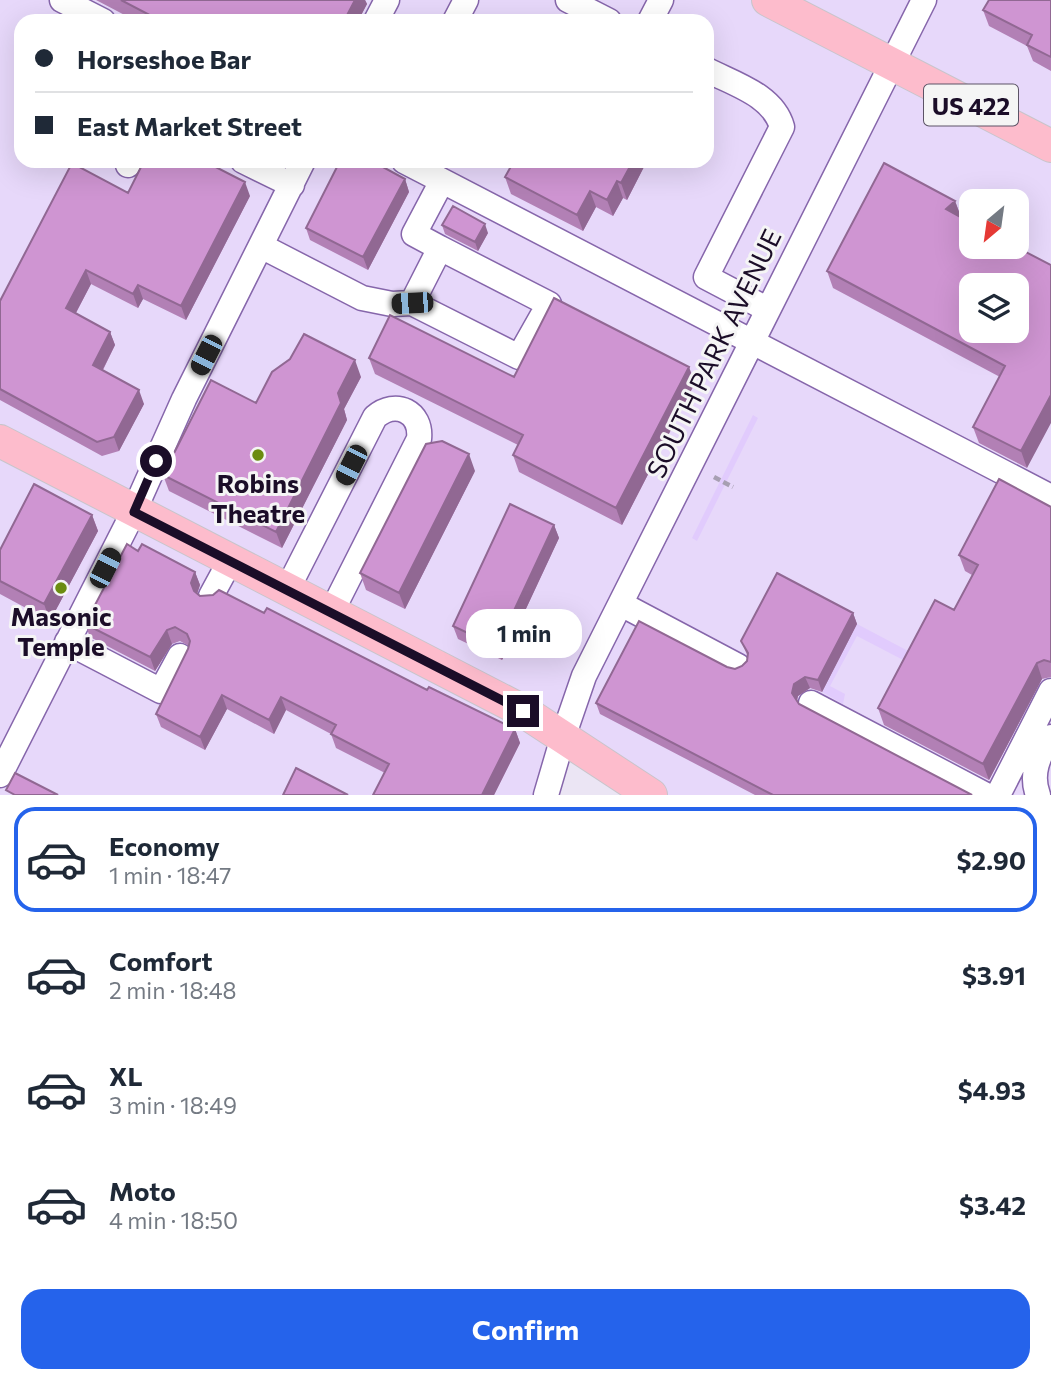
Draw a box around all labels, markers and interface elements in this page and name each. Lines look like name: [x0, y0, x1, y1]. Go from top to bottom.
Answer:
text: Horseshoe Bar: [77, 43, 251, 74]
road number: US 422: [924, 84, 1018, 125]
text: East Market Street: [77, 110, 302, 141]
north arrow: [959, 189, 1029, 259]
map controls: [959, 189, 1029, 343]
street label: SOUTH PARK AVENUE: [639, 224, 787, 482]
button: layers: [959, 273, 1029, 343]
car: [391, 291, 434, 315]
car: [188, 332, 225, 378]
car: [333, 442, 370, 488]
route start: [140, 445, 172, 477]
marker: Robins Theatre: [250, 447, 266, 463]
place label: Robins Theatre: [211, 467, 305, 528]
car: [87, 545, 124, 591]
marker: Masonic Temple: [53, 580, 69, 596]
place label: Masonic Temple: [10, 600, 112, 661]
callout: 1 min: [465, 610, 581, 658]
text: 1 min: [497, 619, 551, 647]
route end: [507, 695, 539, 727]
icon: car: [25, 828, 88, 891]
text: Economy: [109, 830, 220, 861]
text: $2.90: [956, 844, 1026, 875]
text: 1 min · 18:47: [109, 861, 231, 889]
icon: car: [25, 943, 88, 1006]
text: Comfort: [109, 945, 212, 976]
text: $3.91: [962, 959, 1026, 990]
text: 2 min · 18:48: [109, 976, 237, 1004]
icon: car: [25, 1058, 88, 1121]
text: XL: [109, 1060, 143, 1091]
text: $4.93: [958, 1074, 1026, 1105]
text: 3 min · 18:49: [109, 1091, 237, 1119]
icon: car: [25, 1173, 88, 1236]
text: Moto: [109, 1175, 176, 1206]
text: $3.42: [959, 1189, 1026, 1220]
text: 4 min · 18:50: [109, 1206, 238, 1234]
button: Confirm: [21, 1289, 1030, 1369]

